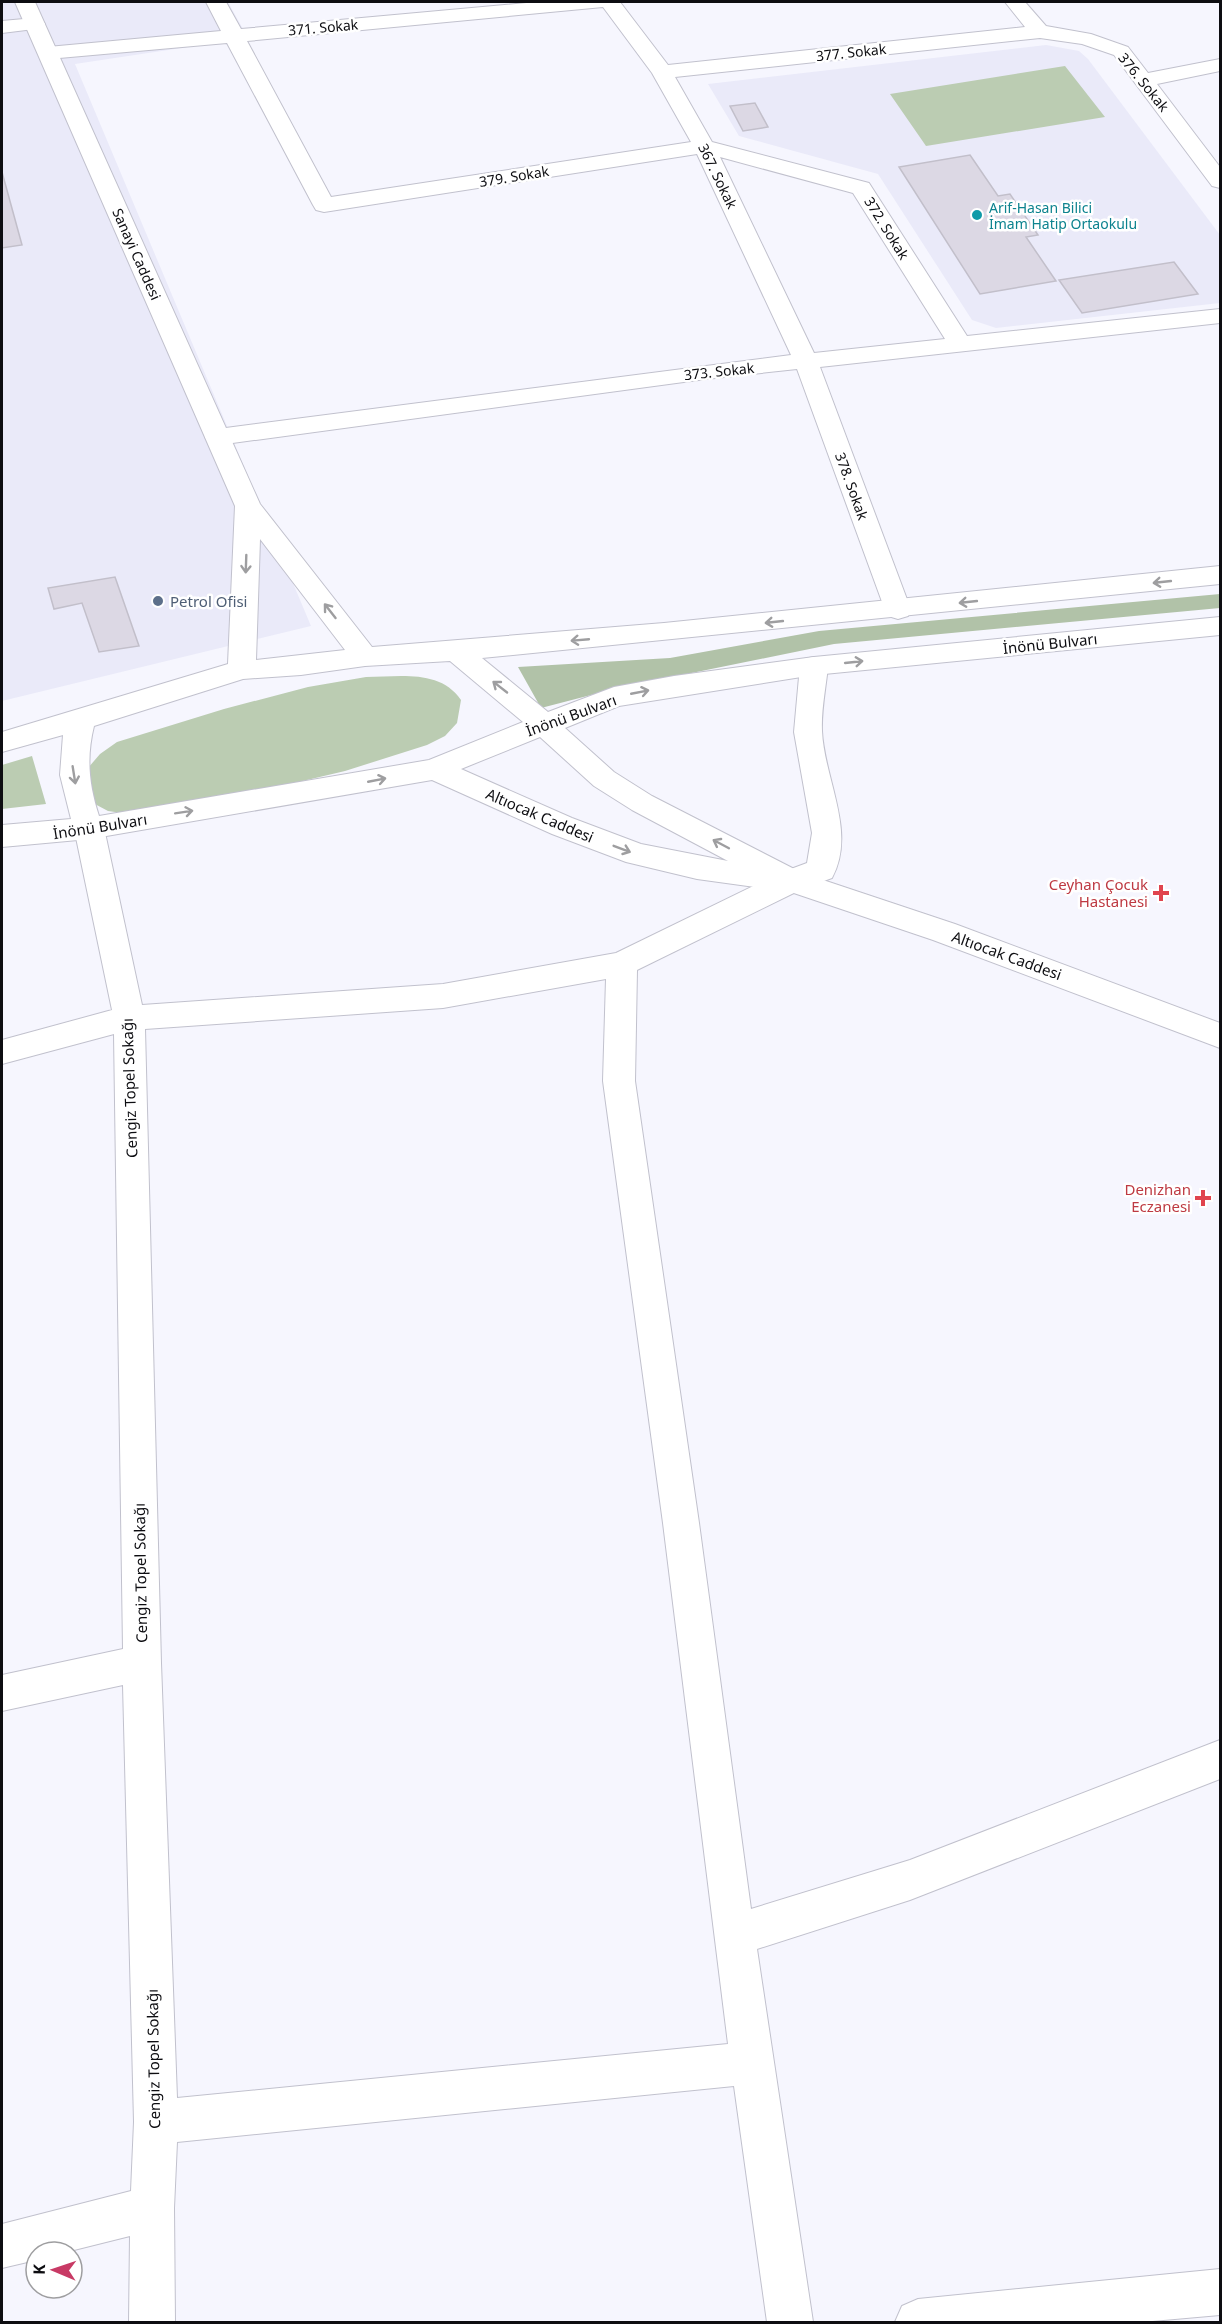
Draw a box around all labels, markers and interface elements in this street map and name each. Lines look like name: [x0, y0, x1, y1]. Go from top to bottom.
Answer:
street label: 371. Sokak: [287, 14, 359, 40]
street label: 377. Sokak: [815, 39, 888, 65]
street label: 376. Sokak: [1114, 49, 1174, 116]
street label: 367. Sokak: [694, 140, 742, 212]
street label: 379. Sokak: [478, 161, 551, 191]
street label: 372. Sokak: [860, 193, 914, 263]
place label: Arif-Hasan Bilici İmam Hatip Ortaokulu: [989, 198, 1137, 233]
street label: Sanayi Caddesi: [108, 205, 166, 303]
marker: Arif-Hasan Bilici İmam Hatip Ortaokulu: [970, 208, 984, 222]
street label: 373. Sokak: [683, 358, 756, 384]
street label: 378. Sokak: [831, 450, 873, 523]
one-way arrow: [240, 554, 251, 574]
one-way arrow: [1153, 576, 1173, 587]
place label: Petrol Ofisi: [170, 591, 248, 611]
marker: Petrol Ofisi: [151, 594, 165, 608]
one-way arrow: [959, 597, 979, 608]
one-way arrow: [323, 603, 336, 619]
one-way arrow: [765, 617, 785, 628]
street label: İnönü Bulvarı: [1002, 628, 1098, 658]
one-way arrow: [571, 635, 591, 646]
one-way arrow: [844, 656, 864, 667]
one-way arrow: [493, 681, 509, 693]
one-way arrow: [630, 686, 650, 697]
street label: İnönü Bulvarı: [523, 689, 619, 741]
one-way arrow: [69, 764, 80, 784]
one-way arrow: [366, 774, 386, 785]
street label: Altıocak Caddesi: [483, 783, 597, 847]
one-way arrow: [174, 807, 194, 818]
street label: İnönü Bulvarı: [52, 809, 148, 843]
one-way arrow: [712, 838, 730, 849]
one-way arrow: [613, 845, 631, 856]
place label: Ceyhan Çocuk Hastanesi: [1049, 874, 1148, 911]
marker: Ceyhan Çocuk Hastanesi: [1152, 884, 1170, 902]
street label: Altıocak Caddesi: [949, 926, 1065, 984]
street label: Cengiz Topel Sokağı: [117, 1018, 141, 1158]
place label: Denizhan Eczanesi: [1124, 1179, 1191, 1216]
marker: Denizhan Eczanesi: [1196, 1191, 1210, 1205]
street label: Cengiz Topel Sokağı: [129, 1503, 151, 1643]
street label: Cengiz Topel Sokağı: [142, 1989, 164, 2129]
north arrow: [24, 2240, 84, 2300]
text: K: [28, 2263, 50, 2275]

